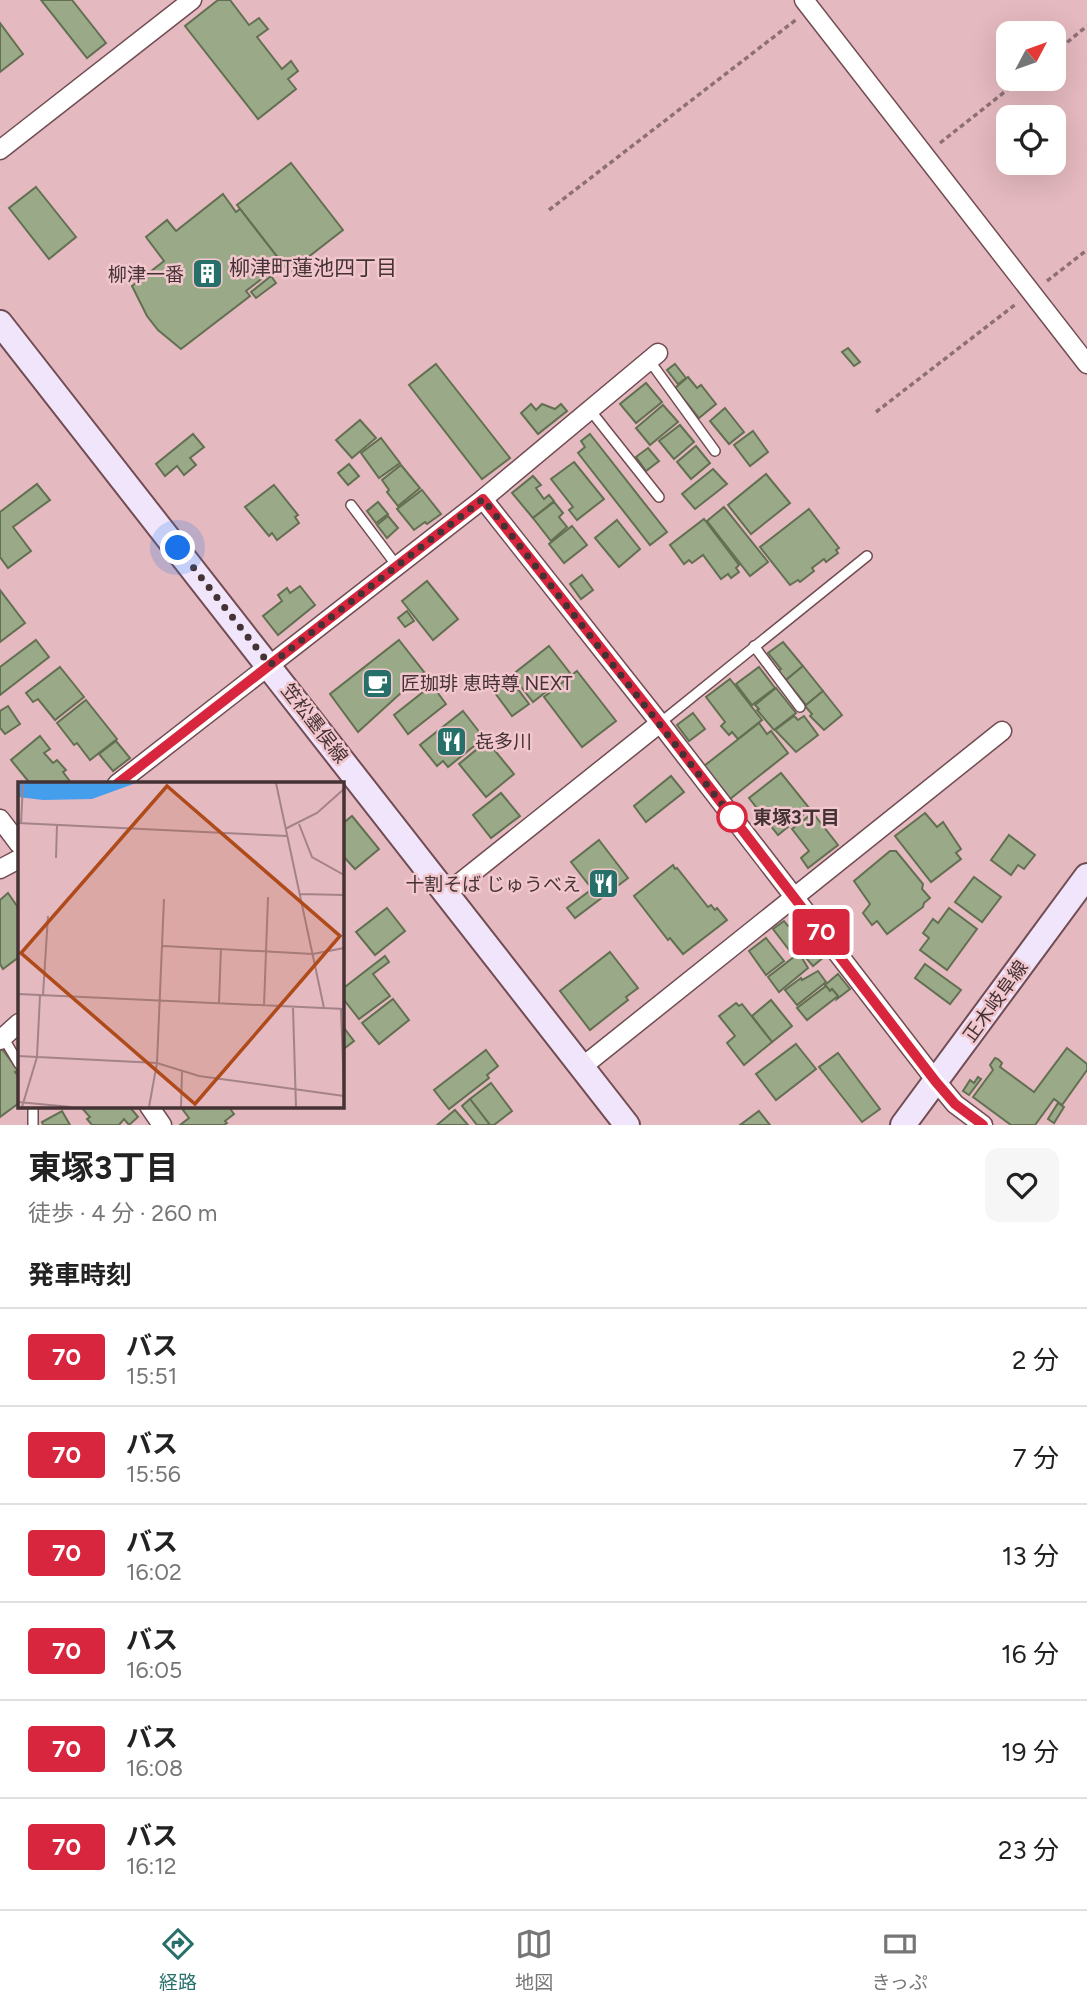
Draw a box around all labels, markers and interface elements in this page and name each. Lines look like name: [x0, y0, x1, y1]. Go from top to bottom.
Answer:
north arrow: [996, 21, 1066, 91]
map controls: [996, 21, 1066, 175]
button: locate: [996, 105, 1066, 175]
district label: 柳津町蓮池四丁目: [229, 255, 397, 280]
building icon: 柳津一番: [190, 257, 224, 291]
place label: 柳津一番: [108, 263, 184, 286]
your location: [160, 530, 195, 565]
cafe icon: 匠珈琲 恵時尊 NEXT: [361, 666, 395, 700]
place label: 匠珈琲 恵時尊 NEXT: [401, 672, 573, 695]
street label: 笠松墨俣線: [276, 679, 353, 768]
restaurant icon: 㐂多川: [435, 724, 469, 758]
place label: 㐂多川: [475, 730, 532, 753]
inset map: [18, 782, 343, 1108]
marker: 東塚3丁目: [717, 802, 747, 832]
place label: 東塚3丁目: [753, 806, 840, 829]
restaurant icon: 十割そば じゅうべえ: [587, 867, 621, 901]
place label: 十割そば じゅうべえ: [405, 873, 581, 896]
line badge: 70: [790, 909, 852, 955]
text: 70: [807, 917, 835, 946]
street label: 正木岐阜線: [958, 956, 1033, 1046]
text: 東塚3丁目: [28, 1148, 178, 1187]
button: heart: [985, 1148, 1059, 1222]
text: 徒歩 · 4 分 · 260 m: [28, 1199, 217, 1227]
text: 発車時刻: [28, 1259, 132, 1291]
text: バス: [126, 1330, 178, 1362]
text: 70: [52, 1342, 81, 1371]
text: 2 分: [1012, 1344, 1059, 1376]
text: 15:51: [126, 1362, 177, 1390]
text: バス: [126, 1428, 178, 1460]
text: 70: [52, 1440, 81, 1469]
text: 7 分: [1013, 1442, 1059, 1474]
text: 15:56: [126, 1460, 181, 1488]
text: バス: [126, 1526, 178, 1558]
text: 70: [52, 1538, 81, 1567]
text: 13 分: [1002, 1540, 1059, 1572]
text: 16:02: [126, 1558, 182, 1586]
text: バス: [126, 1624, 178, 1656]
text: 70: [52, 1636, 81, 1665]
text: 16 分: [1001, 1638, 1059, 1670]
text: 16:05: [126, 1656, 182, 1684]
text: バス: [126, 1722, 178, 1754]
text: 70: [52, 1734, 81, 1763]
text: 19 分: [1001, 1736, 1059, 1768]
text: 16:08: [126, 1754, 183, 1782]
text: バス: [126, 1820, 178, 1852]
text: 70: [52, 1832, 81, 1861]
text: 23 分: [998, 1834, 1059, 1866]
text: 16:12: [126, 1852, 177, 1880]
tab: 経路: [159, 1925, 197, 1994]
tab: 地図: [515, 1925, 553, 1994]
tab: きっぷ: [872, 1925, 928, 1994]

